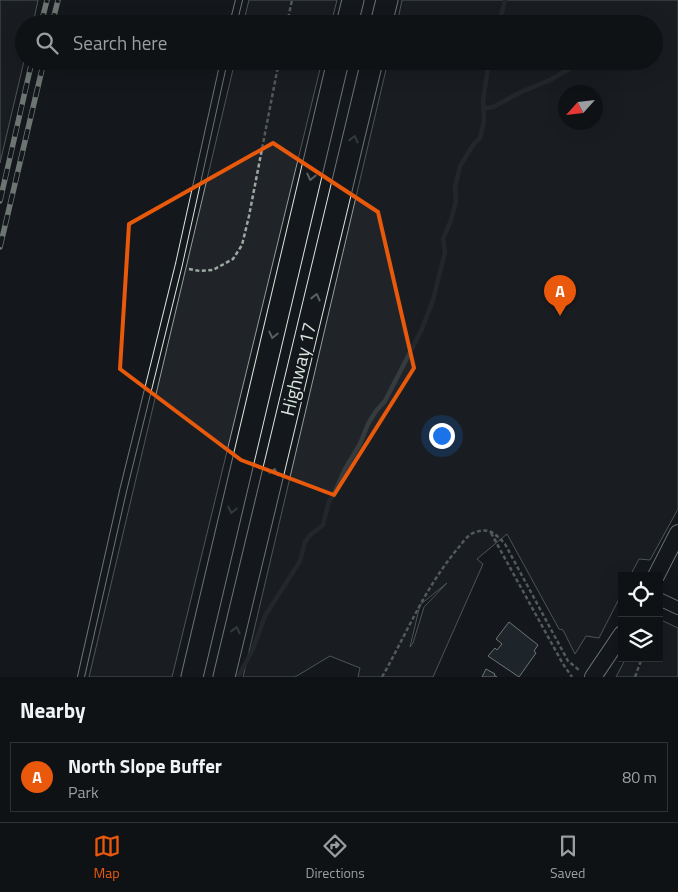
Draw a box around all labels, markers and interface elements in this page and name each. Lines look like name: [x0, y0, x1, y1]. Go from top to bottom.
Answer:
search box: [15, 15, 663, 70]
text: Search here: [73, 28, 167, 57]
icon: search: [33, 29, 61, 57]
north arrow: [558, 85, 603, 130]
one-way arrow: [348, 134, 359, 143]
one-way arrow: [306, 172, 317, 181]
pin: A: [544, 275, 576, 316]
one-way arrow: [310, 292, 321, 301]
street label: Highway 17: [272, 319, 323, 419]
one-way arrow: [268, 330, 279, 339]
your location: [429, 423, 455, 449]
one-way arrow: [268, 467, 279, 476]
one-way arrow: [227, 506, 238, 515]
map controls: [618, 572, 663, 662]
button: locate: [618, 572, 663, 617]
button: layers: [618, 617, 663, 662]
one-way arrow: [230, 625, 241, 634]
text: Nearby: [20, 694, 85, 726]
text: North Slope Buffer: [68, 751, 222, 780]
text: A: [32, 765, 42, 789]
text: 80 m: [622, 765, 657, 789]
text: Park: [68, 780, 99, 804]
tab: Map: [93, 832, 121, 883]
tab: Directions: [306, 832, 365, 883]
tab: Saved: [550, 832, 586, 883]

